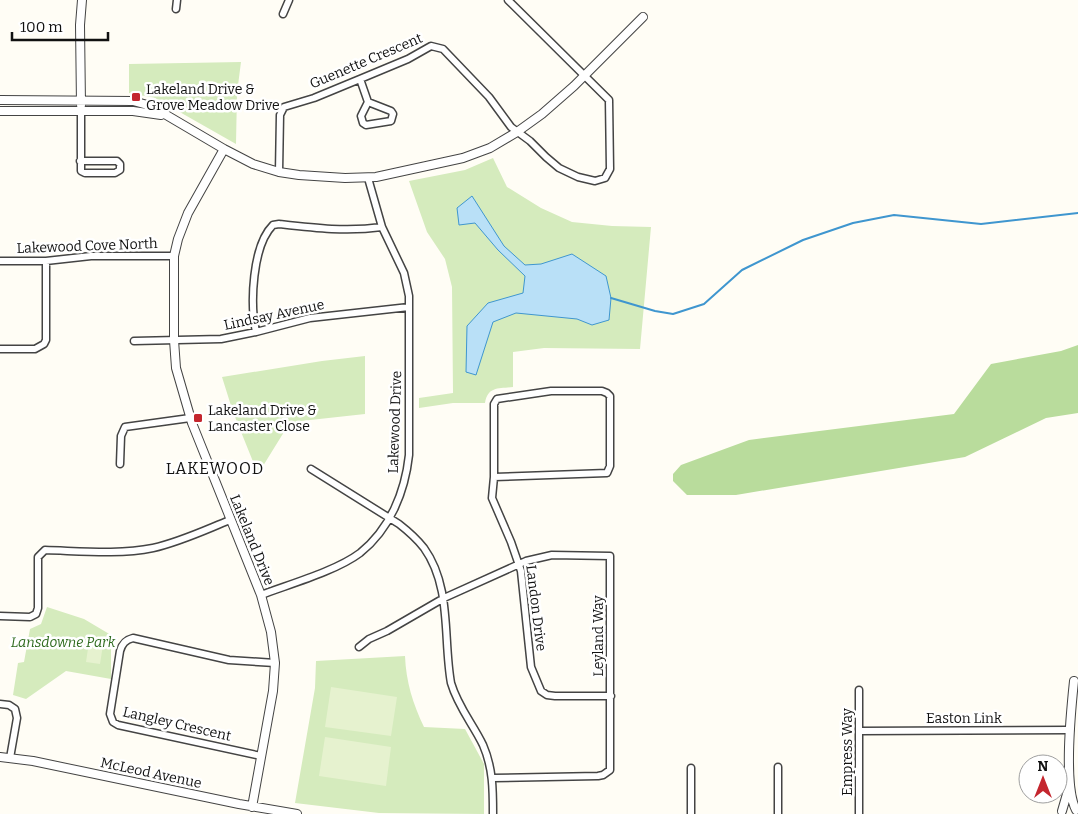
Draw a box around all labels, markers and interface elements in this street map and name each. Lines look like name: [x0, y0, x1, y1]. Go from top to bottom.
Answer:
scale bar: [12, 10, 109, 42]
text: 100 m: [20, 18, 63, 36]
street label: Guenette Crescent: [307, 30, 425, 92]
place label: Lakeland Drive & Grove Meadow Drive: [146, 81, 280, 114]
marker: Lakeland Drive & Grove Meadow Drive: [130, 91, 142, 103]
street label: Lakewood Cove North: [16, 235, 158, 257]
street label: Lindsay Avenue: [222, 296, 326, 334]
street label: Lakewood Drive: [385, 370, 405, 474]
place label: Lakeland Drive & Lancaster Close: [208, 402, 317, 435]
marker: Lakeland Drive & Lancaster Close: [192, 412, 204, 424]
district label: LAKEWOOD: [166, 459, 264, 478]
street label: Lakeland Drive: [226, 492, 278, 588]
street label: Landon Drive: [522, 564, 550, 652]
street label: Leyland Way: [590, 595, 607, 677]
park label: Lansdowne Park: [11, 634, 116, 651]
street label: Langley Crescent: [121, 703, 233, 745]
street label: Empress Way: [839, 708, 856, 796]
street label: Easton Link: [926, 710, 1002, 727]
street label: McLeod Avenue: [99, 754, 203, 792]
north arrow: [1018, 754, 1068, 804]
text: N: [1038, 758, 1049, 775]

